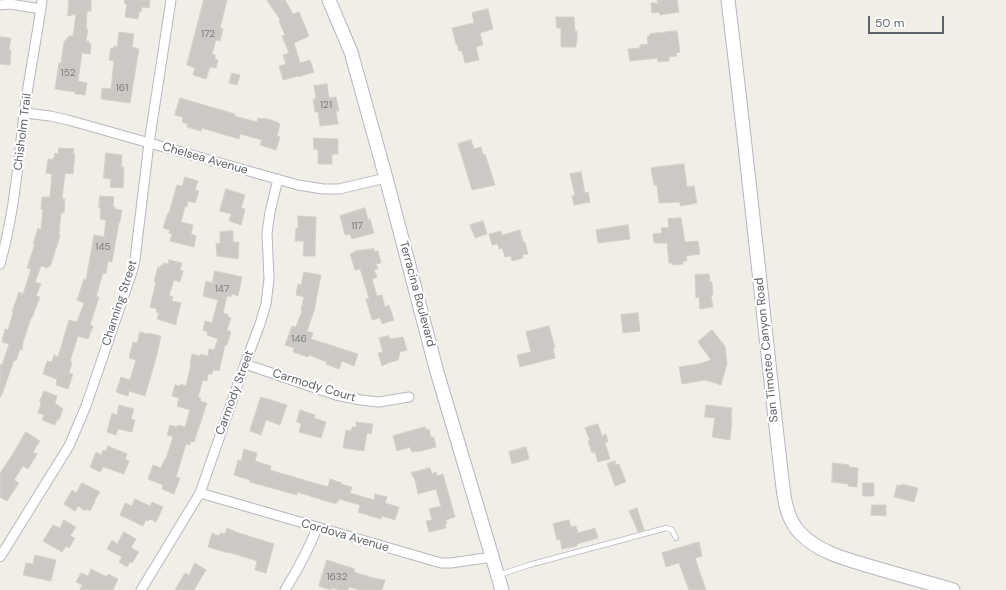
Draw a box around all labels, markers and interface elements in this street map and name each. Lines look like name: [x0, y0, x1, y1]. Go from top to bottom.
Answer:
scale bar: [870, 8, 946, 34]
text: 50 m: [875, 15, 904, 31]
house number: 172: [201, 28, 215, 40]
house number: 152: [61, 67, 75, 79]
house number: 161: [116, 82, 128, 94]
street label: Chisholm Trail: [11, 93, 35, 171]
house number: 121: [320, 99, 332, 111]
street label: Chelsea Avenue: [161, 140, 249, 178]
house number: 117: [351, 220, 363, 232]
street label: Terracina Boulevard: [396, 239, 438, 349]
house number: 145: [95, 241, 111, 253]
street label: Channing Street: [99, 258, 141, 348]
street label: San Timoteo Canyon Road: [752, 277, 782, 423]
house number: 147: [215, 283, 229, 295]
house number: 146: [291, 333, 307, 345]
street label: Carmody Street: [213, 349, 257, 437]
street label: Carmody Court: [271, 366, 357, 406]
street label: Cordova Avenue: [299, 517, 391, 555]
house number: 1632: [326, 571, 348, 583]

